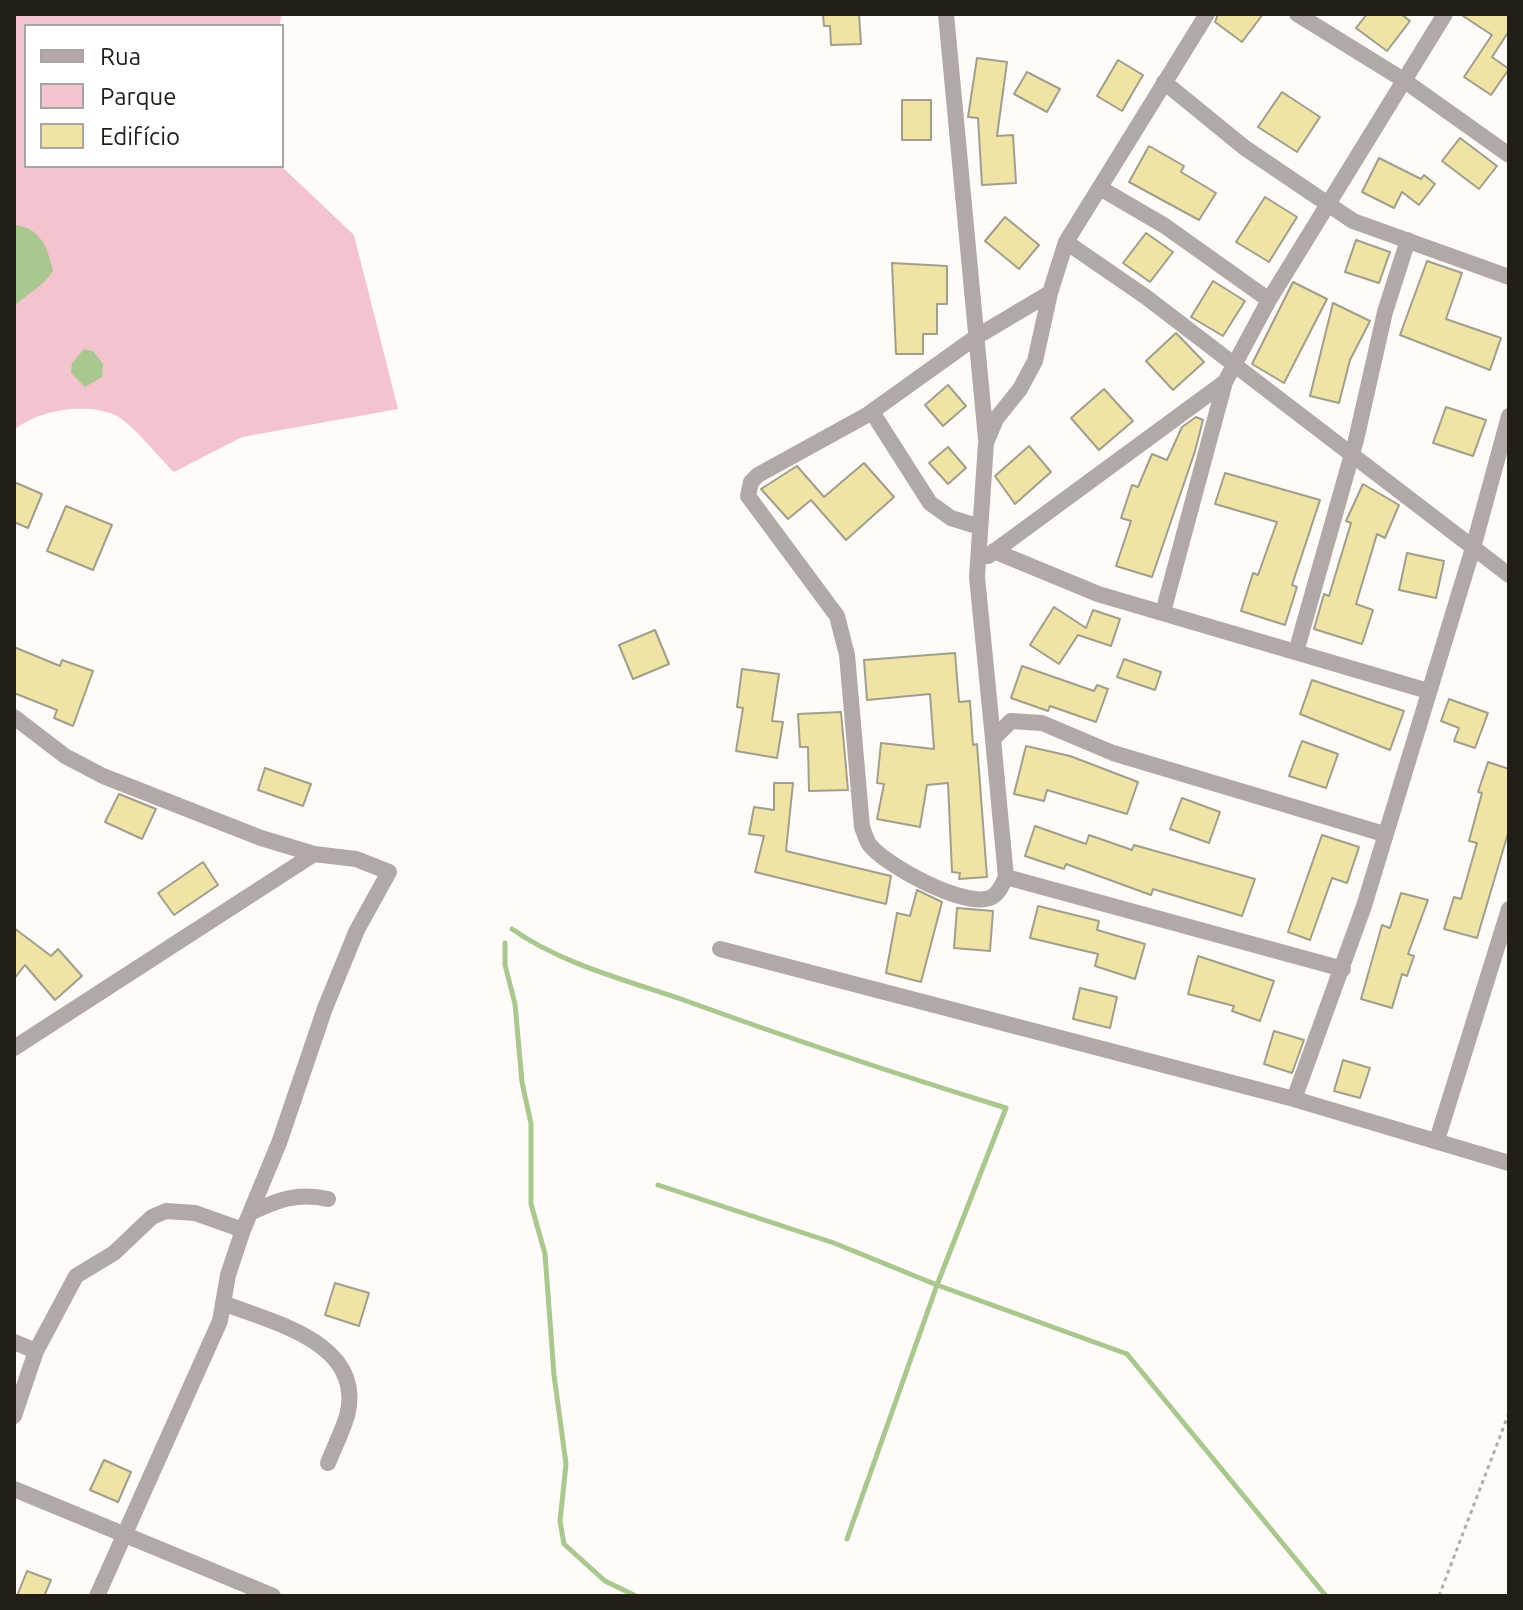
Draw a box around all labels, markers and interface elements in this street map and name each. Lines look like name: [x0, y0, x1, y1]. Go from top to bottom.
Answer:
legend: [24, 24, 284, 168]
text: Rua: [100, 43, 141, 70]
text: Parque: [100, 83, 177, 110]
text: Edifício: [100, 123, 180, 150]

